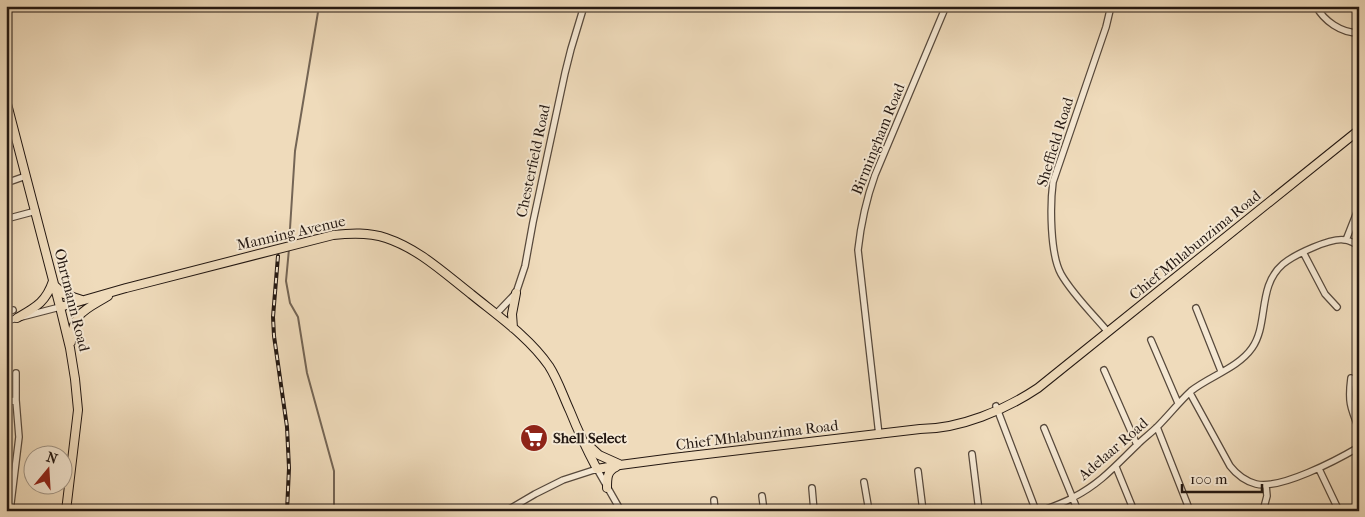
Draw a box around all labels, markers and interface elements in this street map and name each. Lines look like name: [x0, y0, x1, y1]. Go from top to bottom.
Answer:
street label: Birmingham Road: [847, 80, 909, 197]
street label: Sheffield Road: [1033, 94, 1077, 189]
street label: Chesterfield Road: [512, 102, 554, 219]
street label: Chief Mhlabunzima Road: [1126, 186, 1265, 304]
street label: Manning Avenue: [235, 212, 348, 254]
street label: Ohrtmann Road: [50, 247, 94, 354]
street label: Adelaar Road: [1074, 413, 1152, 485]
street label: Chief Mhlabunzima Road: [675, 416, 840, 454]
supermarket icon: Shell Select: [519, 423, 549, 453]
place label: Shell Select: [553, 429, 627, 447]
north arrow: [22, 444, 72, 494]
text: N: [44, 448, 60, 468]
scale bar: [1182, 462, 1262, 494]
text: 100 m: [1190, 470, 1228, 488]

